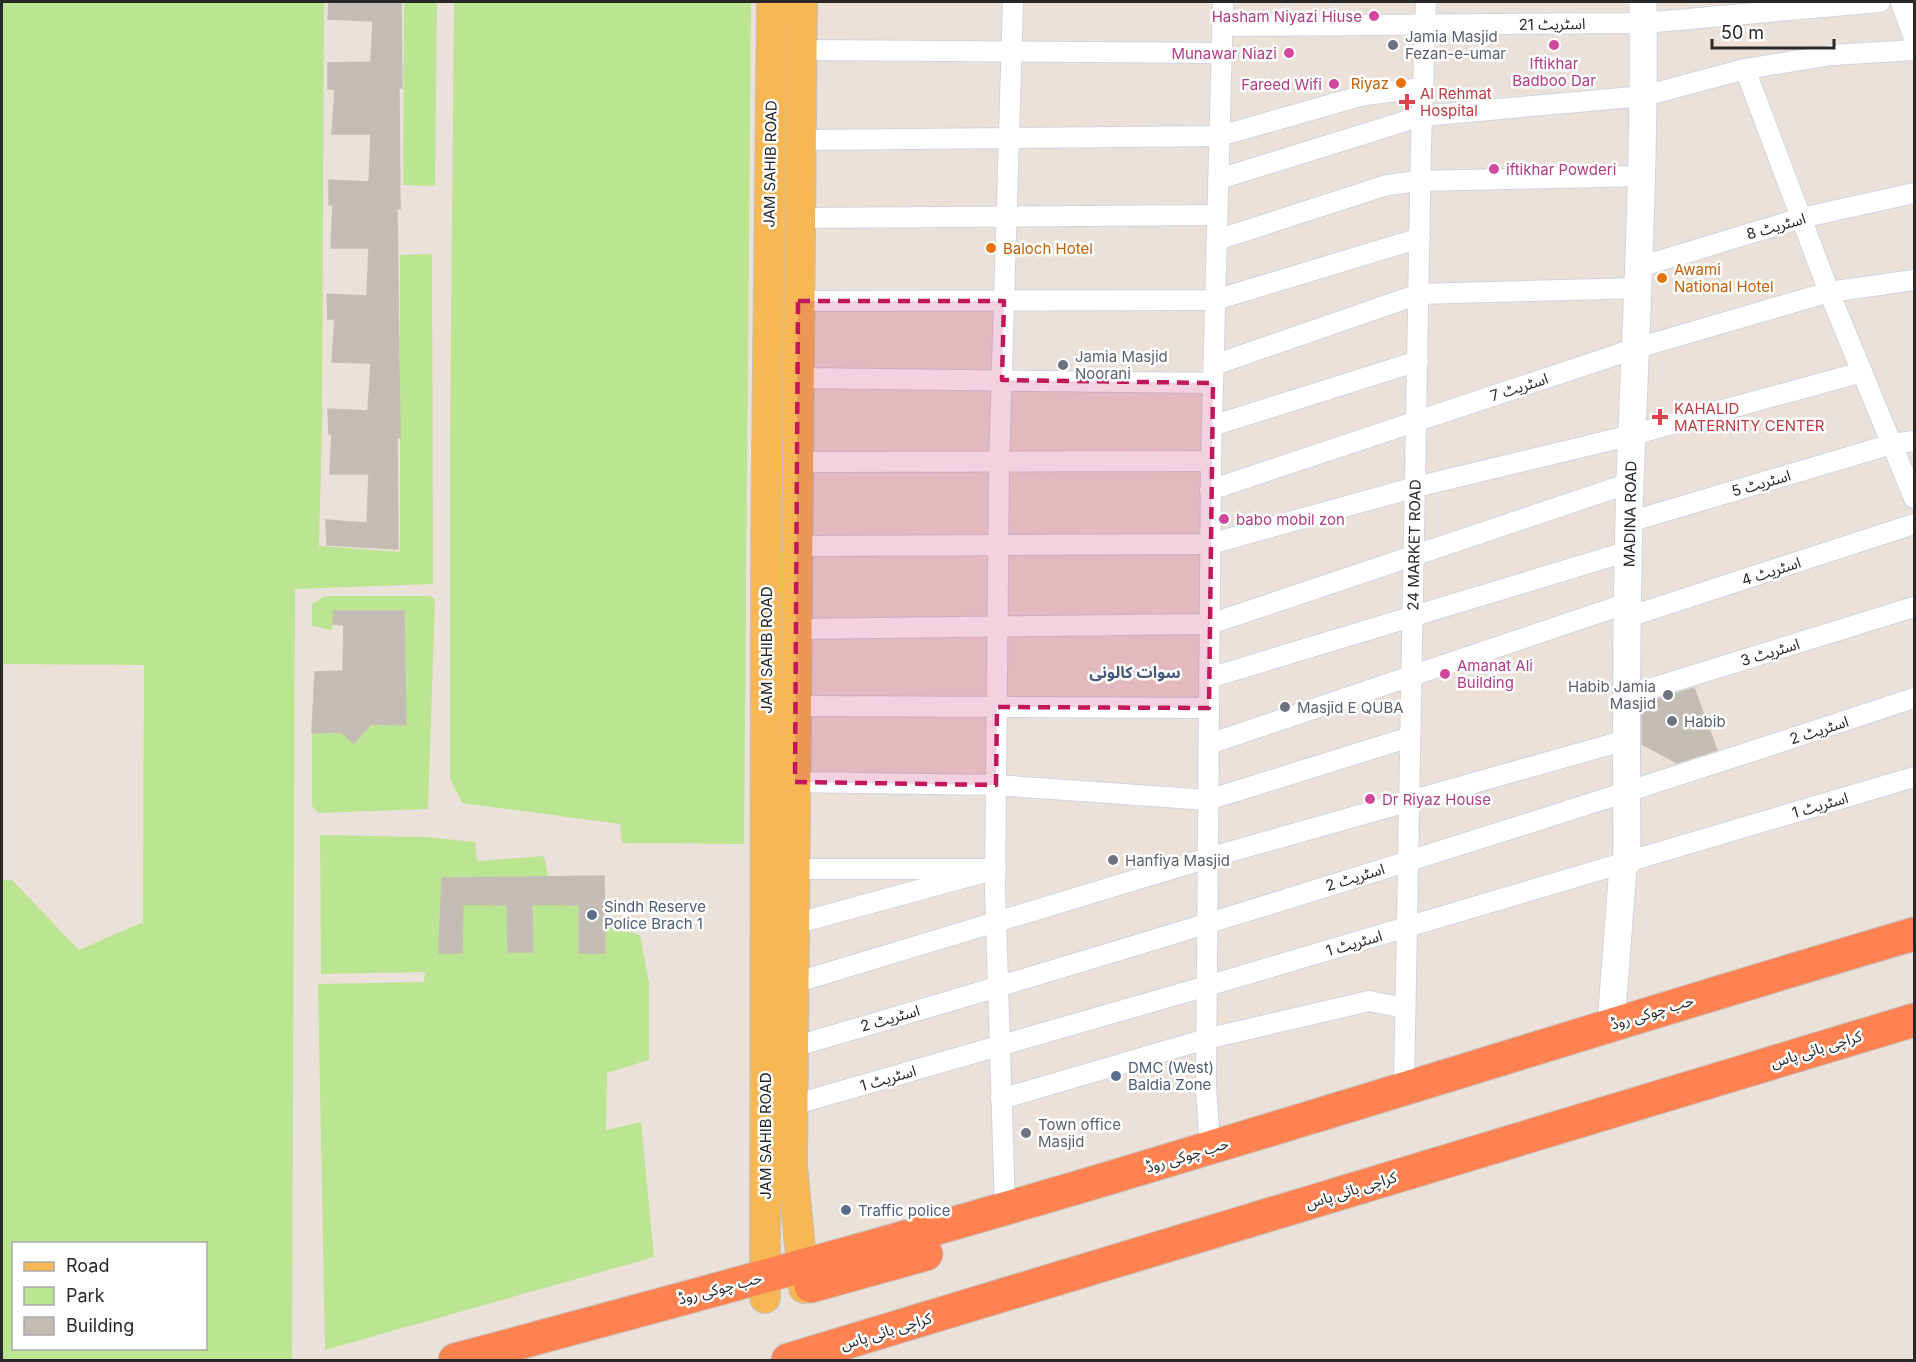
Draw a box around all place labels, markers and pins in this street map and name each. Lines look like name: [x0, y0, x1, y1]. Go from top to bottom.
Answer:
place label: Hasham Niyazi Hiuse: [1212, 7, 1362, 26]
marker: Hasham Niyazi Hiuse: [1367, 9, 1381, 23]
place label: Jamia Masjid Fezan-e-umar: [1405, 27, 1506, 63]
marker: Jamia Masjid Fezan-e-umar: [1386, 38, 1400, 52]
marker: Iftikhar Badboo Dar: [1547, 38, 1561, 52]
place label: Munawar Niazi: [1171, 44, 1277, 63]
marker: Munawar Niazi: [1282, 46, 1296, 60]
place label: Iftikhar Badboo Dar: [1512, 54, 1596, 90]
place label: Riyaz: [1351, 74, 1389, 93]
place label: Fareed Wifi: [1241, 75, 1322, 94]
marker: Riyaz: [1394, 76, 1408, 90]
marker: Fareed Wifi: [1327, 77, 1341, 91]
place label: Al Rehmat Hospital: [1420, 84, 1492, 120]
marker: Al Rehmat Hospital: [1398, 93, 1416, 111]
place label: iftikhar Powderi: [1506, 160, 1616, 179]
marker: iftikhar Powderi: [1487, 162, 1501, 176]
place label: Baloch Hotel: [1003, 239, 1093, 258]
marker: Baloch Hotel: [984, 241, 998, 255]
place label: Awami National Hotel: [1674, 260, 1774, 296]
marker: Awami National Hotel: [1655, 271, 1669, 285]
place label: Jamia Masjid Noorani: [1075, 347, 1168, 383]
marker: Jamia Masjid Noorani: [1056, 358, 1070, 372]
place label: KAHALID MATERNITY CENTER: [1674, 399, 1825, 435]
marker: KAHALID MATERNITY CENTER: [1651, 408, 1669, 426]
place label: babo mobil zon: [1236, 510, 1345, 529]
marker: babo mobil zon: [1217, 512, 1231, 526]
place label: Amanat Ali Building: [1457, 656, 1533, 692]
marker: Amanat Ali Building: [1438, 667, 1452, 681]
place label: Habib Jamia Masjid: [1568, 677, 1656, 713]
marker: Habib Jamia Masjid: [1661, 688, 1675, 702]
place label: Masjid E QUBA: [1297, 698, 1404, 717]
marker: Masjid E QUBA: [1278, 700, 1292, 714]
place label: Habib: [1684, 712, 1726, 731]
marker: Habib: [1665, 714, 1679, 728]
place label: Dr Riyaz House: [1382, 790, 1491, 809]
marker: Dr Riyaz House: [1363, 792, 1377, 806]
place label: Hanfiya Masjid: [1125, 851, 1230, 870]
marker: Hanfiya Masjid: [1106, 853, 1120, 867]
place label: Sindh Reserve Police Brach 1: [604, 897, 706, 933]
marker: Sindh Reserve Police Brach 1: [585, 908, 599, 922]
place label: DMC (West) Baldia Zone: [1128, 1058, 1214, 1094]
marker: DMC (West) Baldia Zone: [1109, 1069, 1123, 1083]
place label: Town office Masjid: [1038, 1115, 1121, 1151]
marker: Town office Masjid: [1019, 1126, 1033, 1140]
place label: Traffic police: [858, 1201, 951, 1220]
marker: Traffic police: [839, 1203, 853, 1217]

